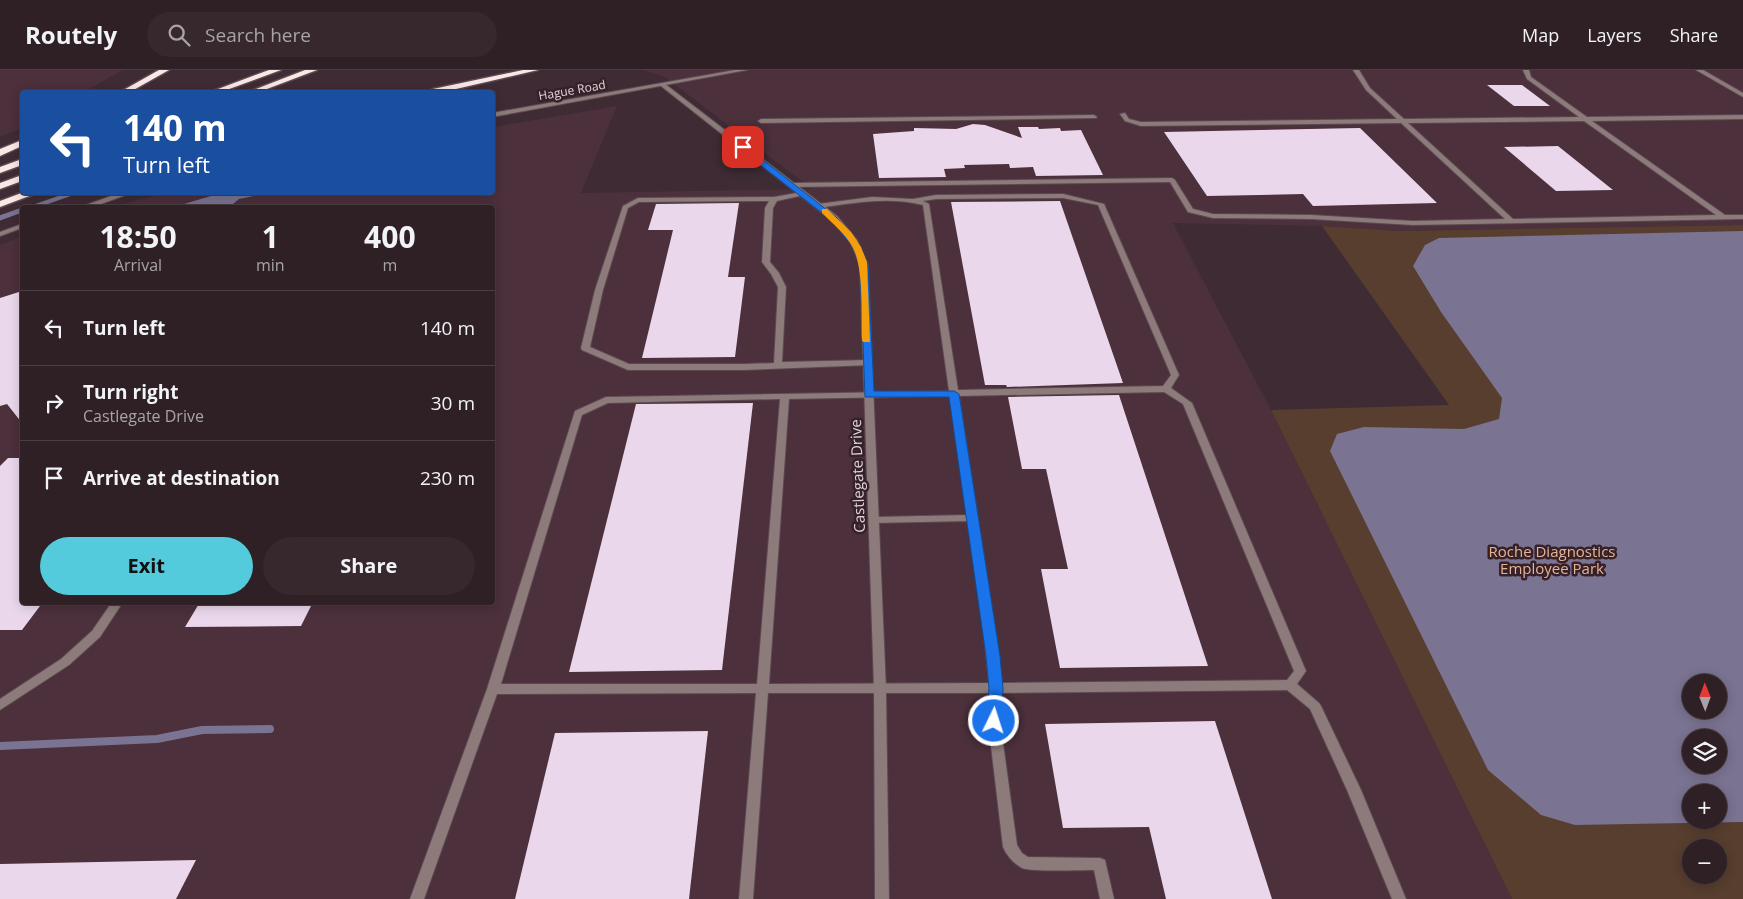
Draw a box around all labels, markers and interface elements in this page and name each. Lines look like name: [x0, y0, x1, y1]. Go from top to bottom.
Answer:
search box: [147, 12, 497, 57]
text: Routely: [25, 18, 117, 51]
icon: search: [165, 21, 193, 49]
text: Search here: [205, 22, 311, 48]
text: Map: [1522, 23, 1559, 47]
text: Layers: [1587, 23, 1642, 47]
text: Share: [1670, 23, 1718, 47]
street label: Hague Road: [537, 76, 607, 104]
text: 140 m: [123, 104, 227, 151]
icon: left: [40, 110, 105, 175]
pin: [722, 126, 764, 168]
icon: arrive: [729, 133, 757, 161]
text: Turn left: [123, 149, 210, 179]
text: 18:50: [99, 216, 177, 257]
text: 1: [262, 216, 279, 257]
text: 400: [364, 216, 416, 257]
text: Arrival: [114, 254, 162, 276]
text: min: [256, 254, 285, 276]
text: m: [382, 254, 397, 276]
icon: left: [40, 314, 68, 342]
text: Turn left: [83, 315, 165, 341]
text: 140 m: [420, 315, 475, 341]
text: Turn right: [83, 379, 178, 405]
icon: right: [40, 389, 68, 417]
text: 30 m: [431, 390, 475, 416]
text: Castlegate Drive: [83, 405, 204, 427]
street label: Castlegate Drive: [845, 419, 869, 533]
icon: arrive: [40, 464, 68, 492]
text: Arrive at destination: [83, 465, 280, 491]
text: 230 m: [420, 465, 475, 491]
button: Exit: [40, 537, 253, 595]
button: Share: [263, 537, 475, 595]
park label: Roche Diagnostics Employee Park: [1489, 541, 1615, 578]
north arrow: [1682, 674, 1728, 719]
map controls: [1682, 674, 1727, 884]
position arrow: [967, 694, 1019, 746]
button: layers: [1682, 729, 1727, 774]
button: +: [1682, 784, 1727, 829]
button: −: [1682, 839, 1727, 884]

